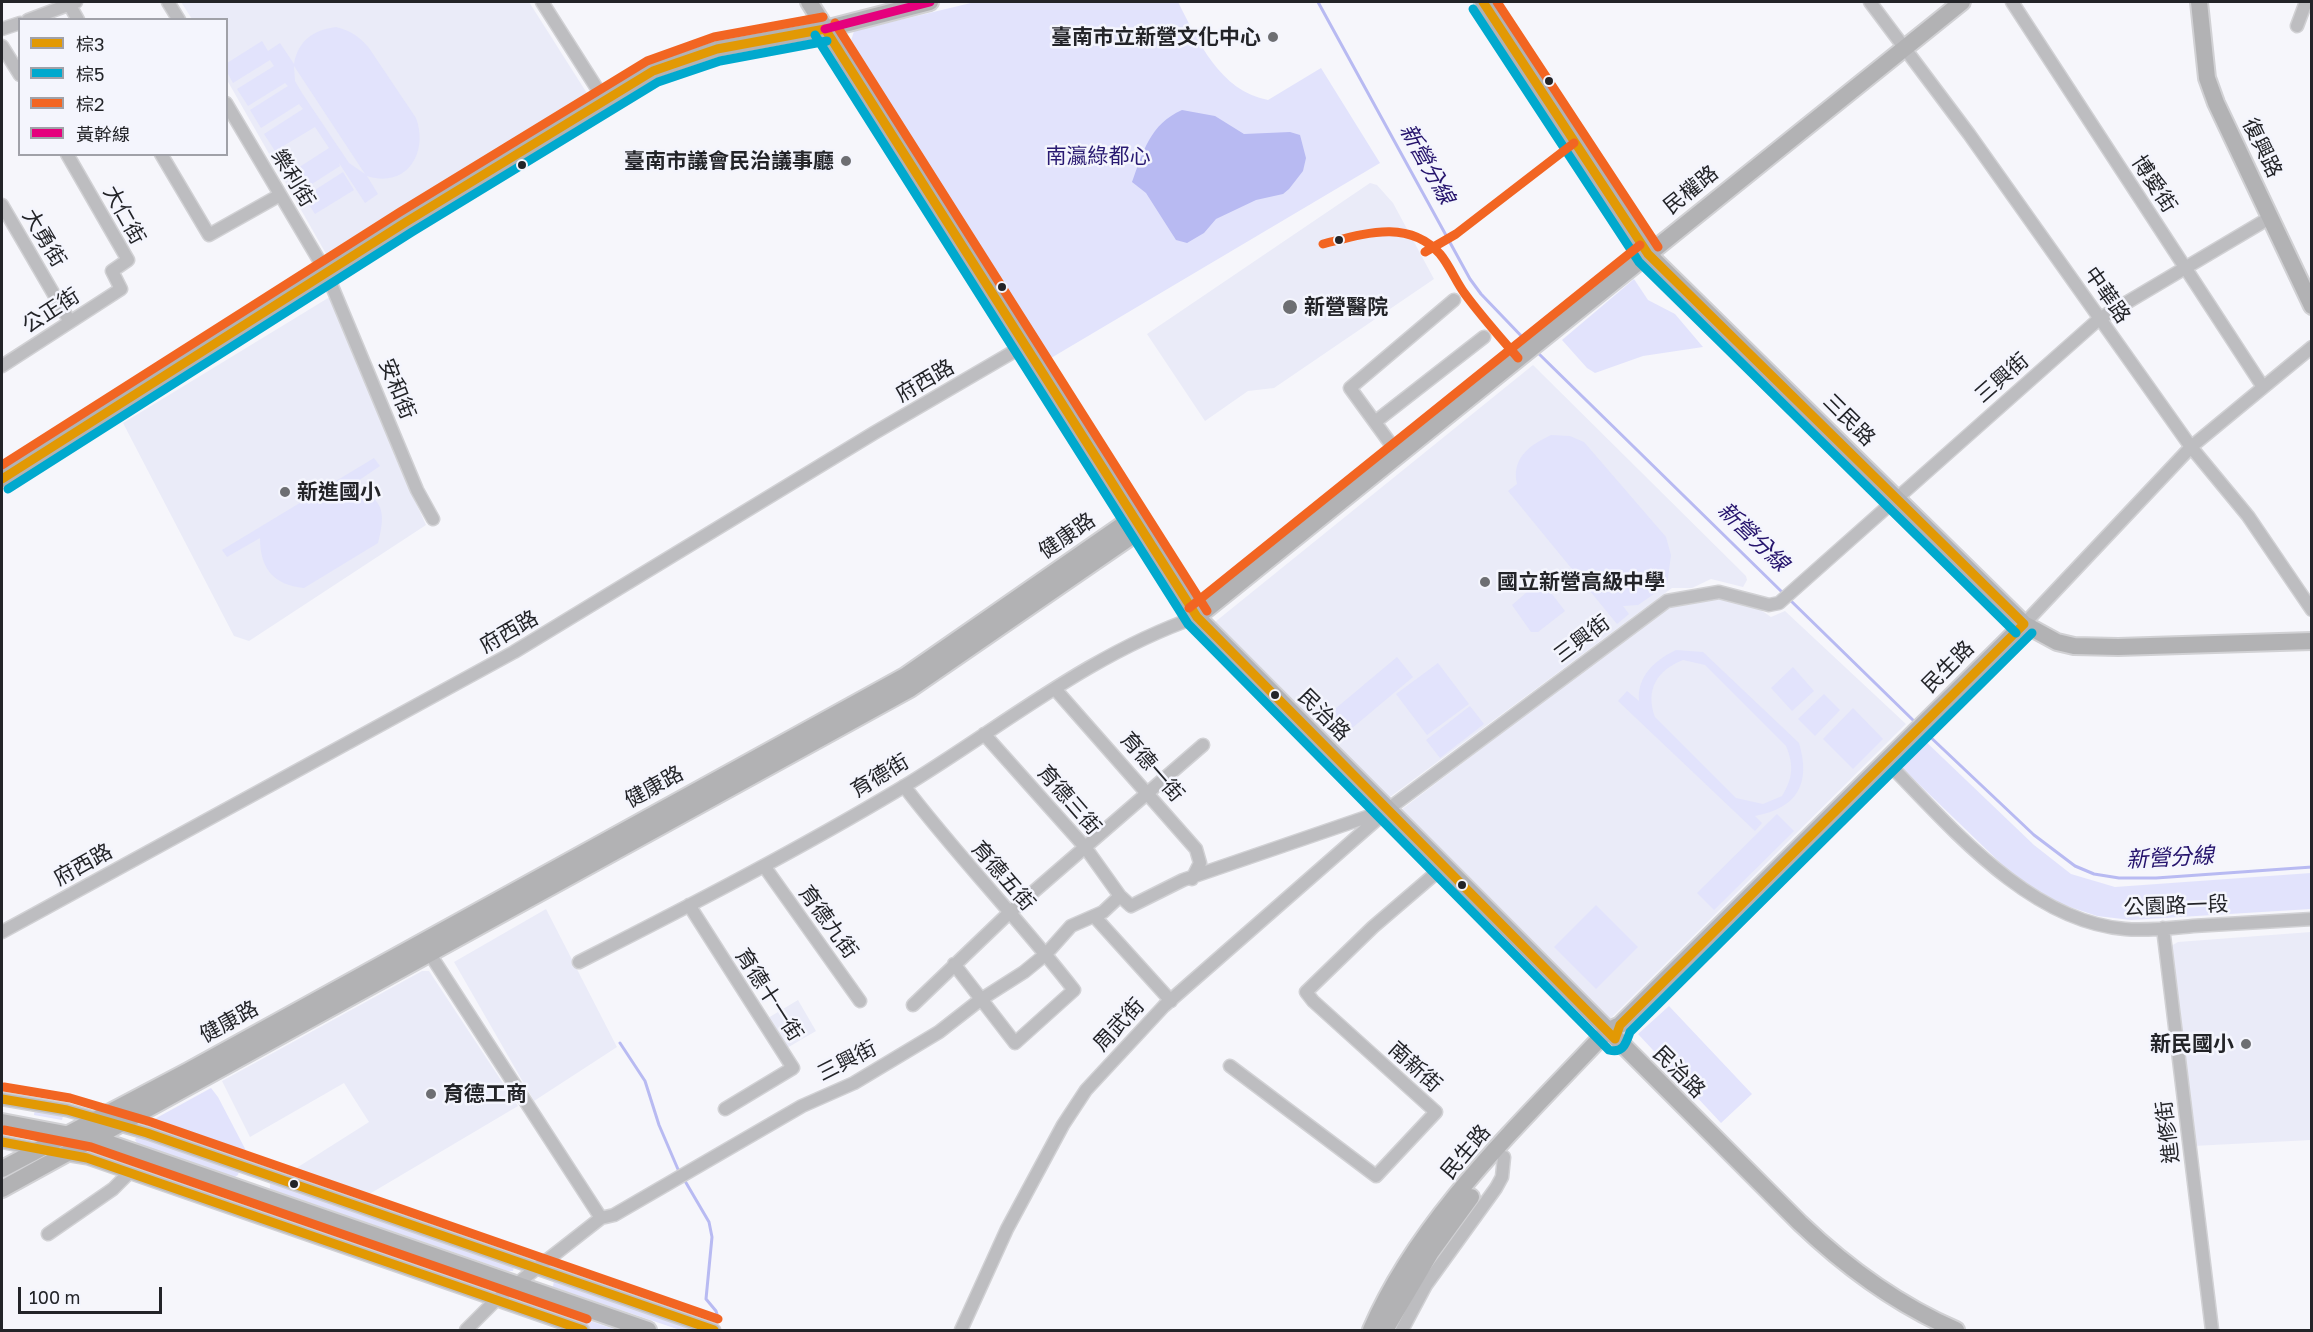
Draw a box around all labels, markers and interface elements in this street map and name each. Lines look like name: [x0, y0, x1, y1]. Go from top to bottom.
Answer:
legend: [18, 18, 228, 156]
place label: 臺南市立新營文化中心: [1051, 24, 1261, 50]
marker: 臺南市立新營文化中心: [1266, 30, 1280, 44]
text: 棕3: [76, 33, 105, 55]
text: 棕5: [76, 63, 104, 85]
unlabelled marker: [1543, 75, 1555, 87]
text: 棕2: [76, 93, 104, 115]
street label: 復興路: [2237, 114, 2287, 182]
water label: 新營分線: [1394, 119, 1460, 209]
text: 黃幹線: [76, 123, 130, 145]
park label: 南瀛綠都心: [1046, 143, 1150, 169]
street label: 樂利街: [266, 145, 320, 211]
place label: 臺南市議會民治議事廳: [624, 148, 834, 174]
street label: 博愛街: [2126, 151, 2182, 217]
marker: 臺南市議會民治議事廳: [839, 154, 853, 168]
unlabelled marker: [516, 159, 528, 171]
street label: 民權路: [1659, 160, 1723, 220]
street label: 大仁街: [98, 181, 150, 249]
street label: 大勇街: [17, 205, 71, 271]
unlabelled marker: [1333, 234, 1345, 246]
street label: 中華路: [2079, 262, 2135, 328]
unlabelled marker: [996, 281, 1008, 293]
street label: 公正街: [18, 283, 84, 339]
place label: 新營醫院: [1304, 294, 1388, 320]
marker: 新營醫院: [1281, 298, 1299, 316]
street label: 三興街: [1970, 348, 2034, 408]
street label: 府西路: [891, 354, 959, 408]
street label: 安和街: [374, 355, 420, 423]
street label: 三民路: [1818, 389, 1880, 451]
place label: 新進國小: [297, 479, 381, 505]
marker: 新進國小: [278, 485, 292, 499]
water label: 新營分線: [1712, 497, 1794, 577]
street label: 健康路: [1034, 508, 1100, 564]
place label: 國立新營高級中學: [1497, 569, 1665, 595]
marker: 國立新營高級中學: [1478, 575, 1492, 589]
street label: 府西路: [475, 605, 543, 659]
street label: 三興街: [1549, 610, 1615, 668]
street label: 民生路: [1917, 636, 1979, 698]
street label: 民治路: [1293, 684, 1355, 746]
unlabelled marker: [1269, 689, 1281, 701]
street label: 育德一街: [1115, 727, 1189, 807]
street label: 育德街: [847, 749, 913, 803]
street label: 育德三街: [1032, 760, 1106, 840]
street label: 健康路: [620, 761, 688, 813]
street label: 育德五街: [966, 836, 1040, 916]
street label: 府西路: [49, 839, 117, 891]
water label: 新營分線: [2125, 843, 2215, 873]
unlabelled marker: [1456, 879, 1468, 891]
street label: 育德九街: [793, 881, 863, 963]
street label: 公園路一段: [2123, 892, 2229, 920]
street label: 育德十一街: [730, 944, 808, 1046]
street label: 周武街: [1088, 993, 1150, 1057]
street label: 健康路: [195, 996, 263, 1048]
place label: 新民國小: [2150, 1031, 2234, 1057]
street label: 三興街: [813, 1035, 881, 1087]
street label: 南新街: [1383, 1037, 1447, 1097]
marker: 新民國小: [2239, 1037, 2253, 1051]
street label: 民治路: [1648, 1041, 1710, 1103]
place label: 育德工商: [443, 1081, 527, 1107]
marker: 育德工商: [424, 1087, 438, 1101]
street label: 進修街: [2152, 1099, 2184, 1165]
street label: 民生路: [1436, 1120, 1496, 1184]
unlabelled marker: [288, 1178, 300, 1190]
scale bar: [21, 1275, 165, 1313]
text: 100 m: [29, 1286, 80, 1308]

